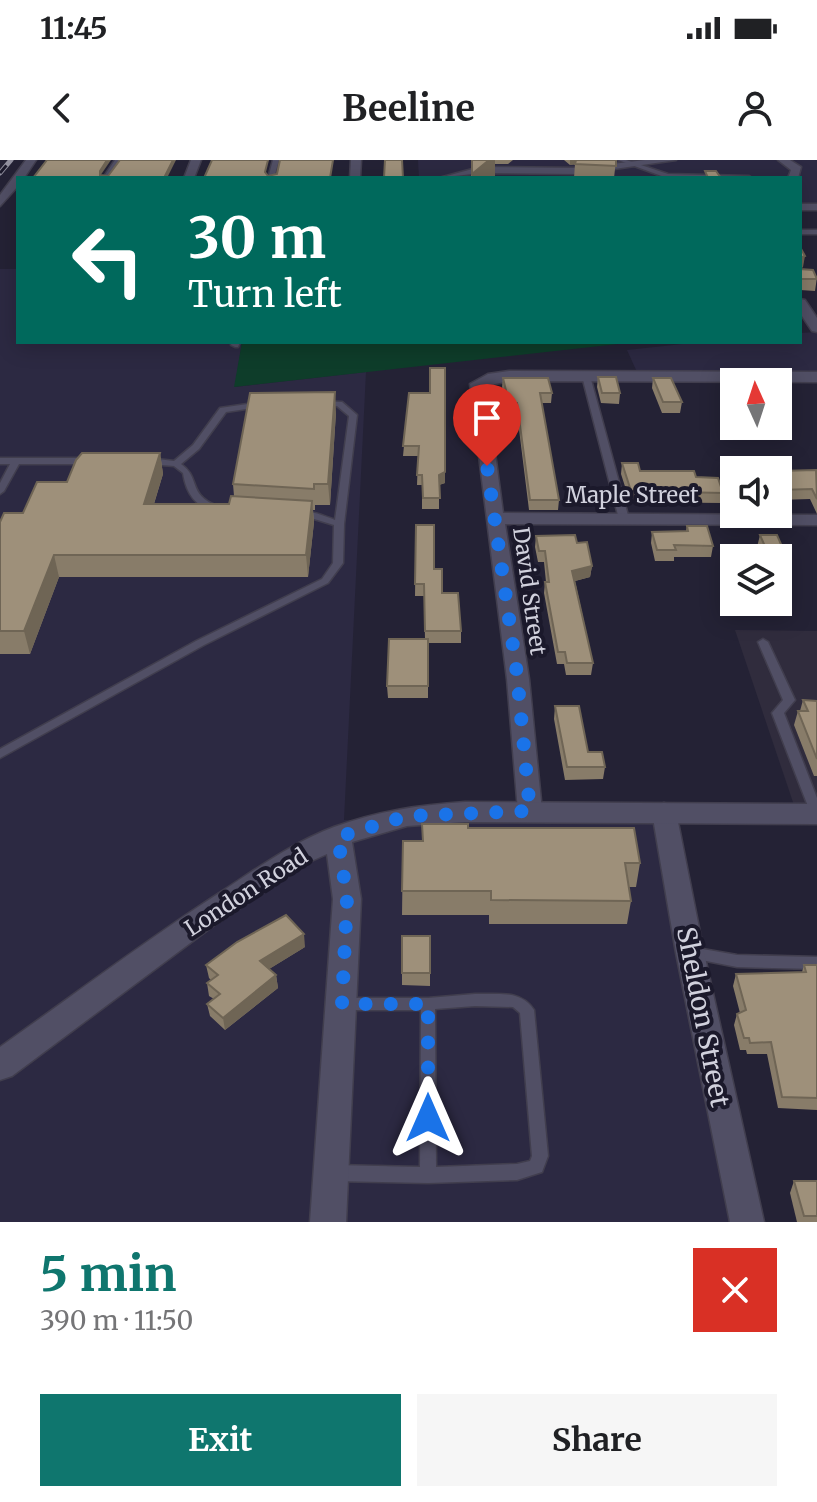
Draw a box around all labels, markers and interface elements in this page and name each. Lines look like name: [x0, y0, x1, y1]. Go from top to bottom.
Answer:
text: 11:45: [40, 9, 108, 47]
icon: back: [40, 86, 84, 130]
text: Beeline: [342, 86, 475, 131]
icon: person: [733, 86, 777, 130]
text: 30 m: [188, 203, 326, 273]
icon: left: [56, 208, 160, 312]
text: Turn left: [188, 272, 342, 317]
north arrow: [720, 368, 792, 440]
map controls: [720, 368, 792, 616]
pin: [453, 384, 521, 466]
icon: arrive: [465, 396, 509, 440]
button: sound: [720, 456, 792, 528]
street label: Maple Street: [565, 481, 699, 509]
street label: David Street: [507, 525, 553, 657]
button: layers: [720, 544, 792, 616]
street label: London Road: [179, 842, 313, 942]
street label: Sheldon Street: [670, 924, 737, 1110]
position arrow: [386, 1076, 470, 1160]
text: 5 min: [40, 1244, 177, 1304]
button: close: [693, 1248, 777, 1332]
text: 390 m · 11:50: [40, 1304, 193, 1337]
button: Exit: [40, 1394, 401, 1486]
button: Share: [417, 1394, 777, 1486]

